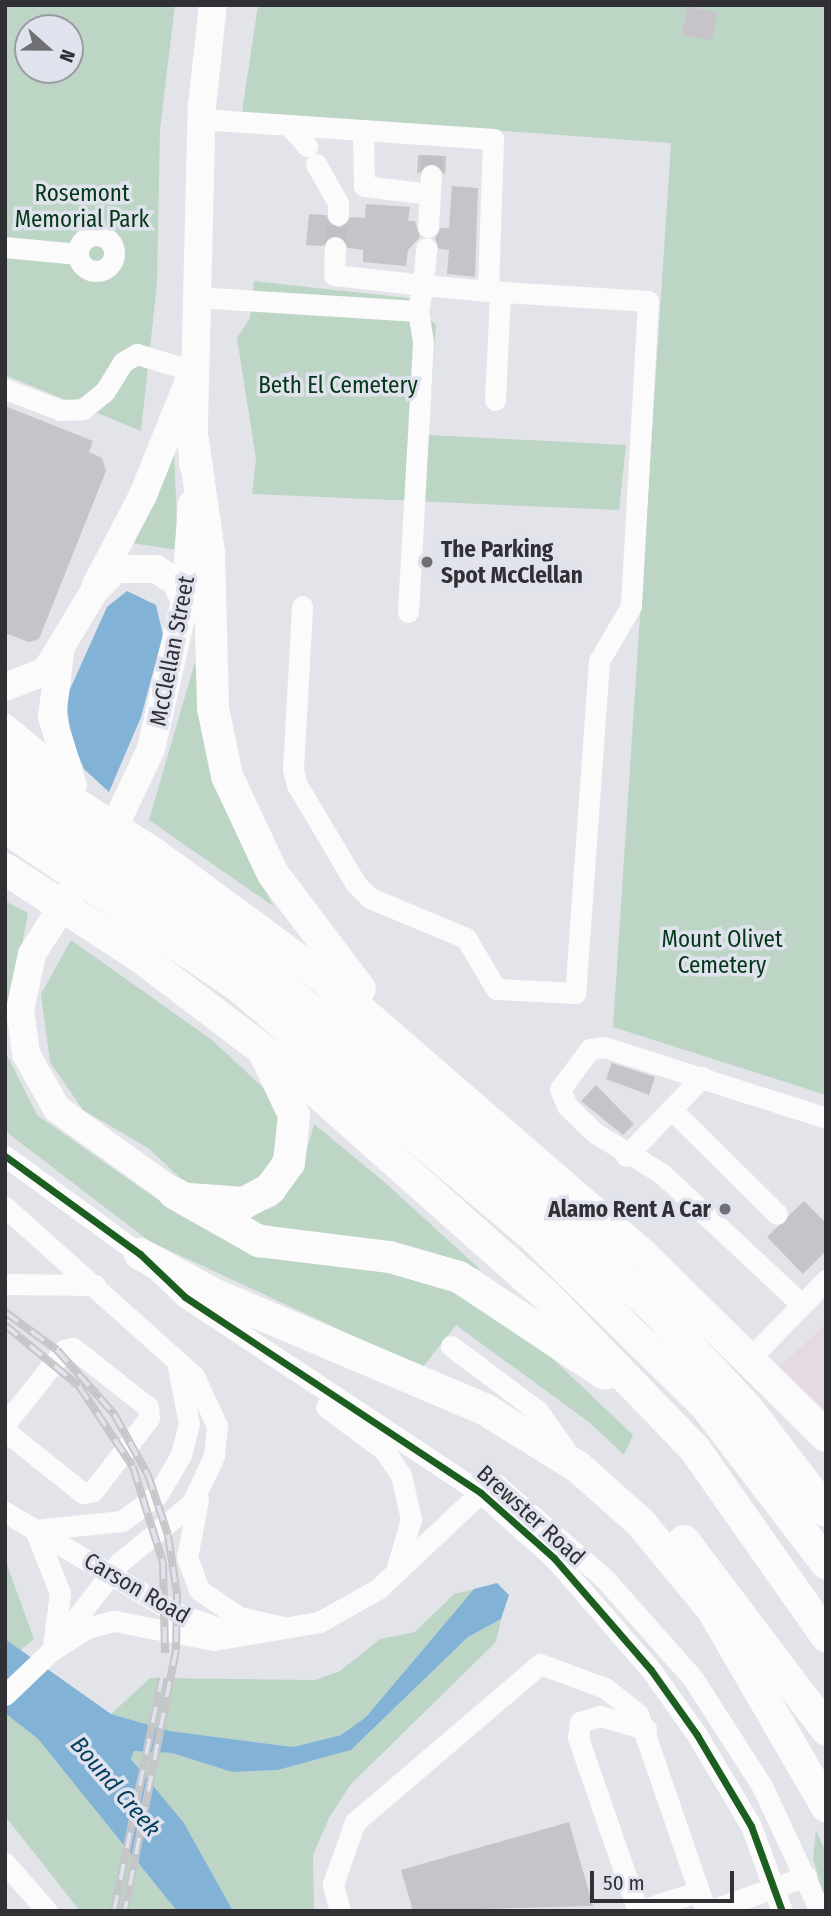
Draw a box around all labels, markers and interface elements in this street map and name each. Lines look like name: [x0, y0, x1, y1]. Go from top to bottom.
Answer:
north arrow: [14, 14, 84, 84]
text: N: [54, 47, 80, 65]
park label: Rosemont Memorial Park: [15, 179, 149, 233]
park label: Beth El Cemetery: [258, 371, 418, 399]
place label: The Parking Spot McClellan: [441, 535, 583, 589]
marker: The Parking Spot McClellan: [419, 554, 435, 570]
street label: McClellan Street: [144, 574, 200, 728]
park label: Mount Olivet Cemetery: [662, 925, 782, 979]
place label: Alamo Rent A Car: [548, 1195, 711, 1223]
marker: Alamo Rent A Car: [717, 1201, 733, 1217]
street label: Brewster Road: [471, 1459, 591, 1571]
street label: Carson Road: [79, 1547, 195, 1629]
water label: Bound Creek: [64, 1731, 166, 1843]
scale bar: [593, 1856, 736, 1900]
text: 50 m: [603, 1870, 645, 1896]

